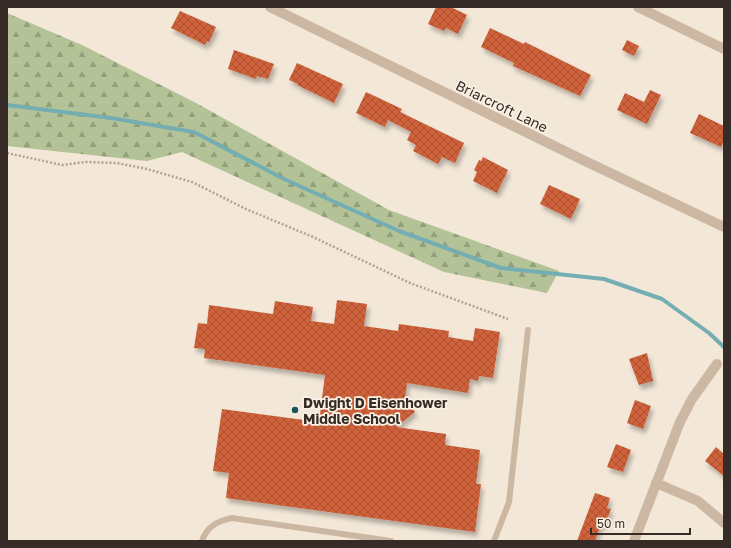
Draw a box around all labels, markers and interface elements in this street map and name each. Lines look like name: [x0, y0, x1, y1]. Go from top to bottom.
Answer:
street label: Briarcroft Lane: [453, 76, 551, 136]
place label: Dwight D Eisenhower Middle School: [303, 394, 448, 427]
marker: Dwight D Eisenhower Middle School: [290, 405, 300, 415]
scale bar: [591, 510, 690, 536]
text: 50 m: [597, 516, 625, 531]

